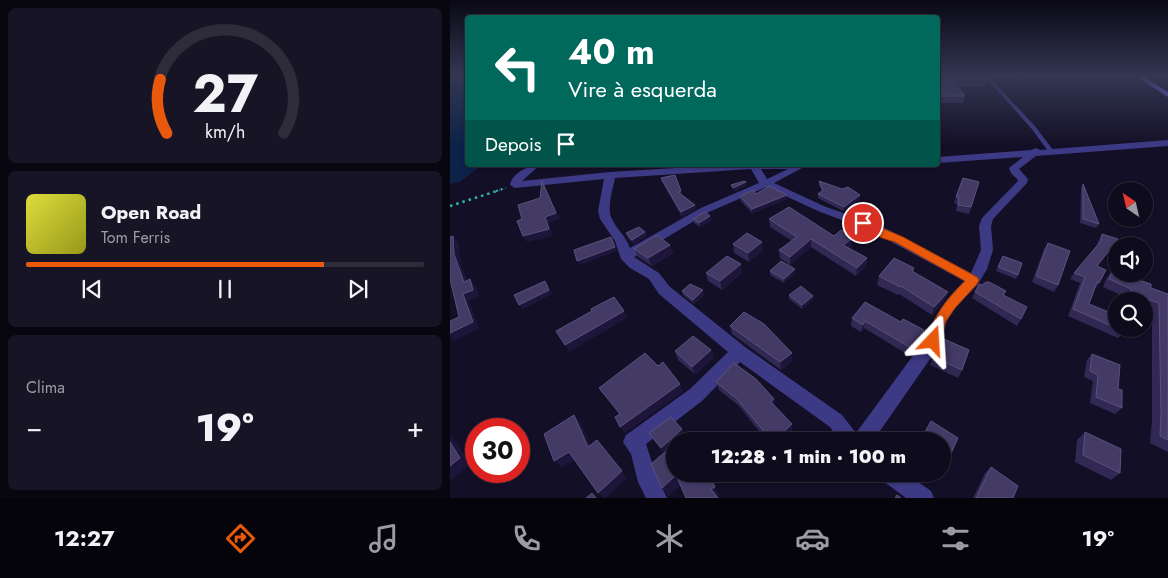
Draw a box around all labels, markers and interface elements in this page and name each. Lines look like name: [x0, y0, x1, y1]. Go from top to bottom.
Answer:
text: 40 m: [568, 27, 655, 77]
icon: left: [485, 35, 550, 100]
text: 27: [192, 56, 258, 132]
text: Vire à esquerda: [568, 73, 717, 105]
text: km/h: [205, 119, 245, 145]
icon: arrive: [552, 130, 580, 158]
text: Depois: [485, 131, 542, 158]
north arrow: [1108, 182, 1152, 228]
map controls: [1108, 182, 1153, 337]
text: Open Road: [101, 199, 201, 226]
pin: [842, 202, 884, 244]
icon: arrive: [849, 209, 877, 237]
text: Tom Ferris: [101, 226, 170, 249]
button: sound: [1108, 237, 1153, 282]
icon: previous: [78, 275, 106, 303]
icon: pause: [211, 275, 239, 303]
icon: next: [344, 275, 372, 303]
button: search: [1108, 292, 1153, 337]
position arrow: [906, 314, 958, 366]
text: Clima: [26, 376, 65, 399]
text: 19°: [196, 400, 254, 455]
text: −: [26, 407, 43, 448]
text: +: [407, 407, 424, 448]
speed limit sign: 30: [465, 418, 530, 483]
text: 12:28 · 1 min · 100 m: [711, 443, 906, 470]
icon: directions: [223, 521, 258, 556]
icon: music: [366, 521, 401, 556]
icon: phone: [509, 521, 544, 556]
icon: climate: [652, 521, 687, 556]
icon: car: [795, 521, 830, 556]
icon: filters: [938, 521, 973, 556]
text: 12:27: [54, 522, 114, 554]
text: 19°: [1081, 522, 1114, 554]

